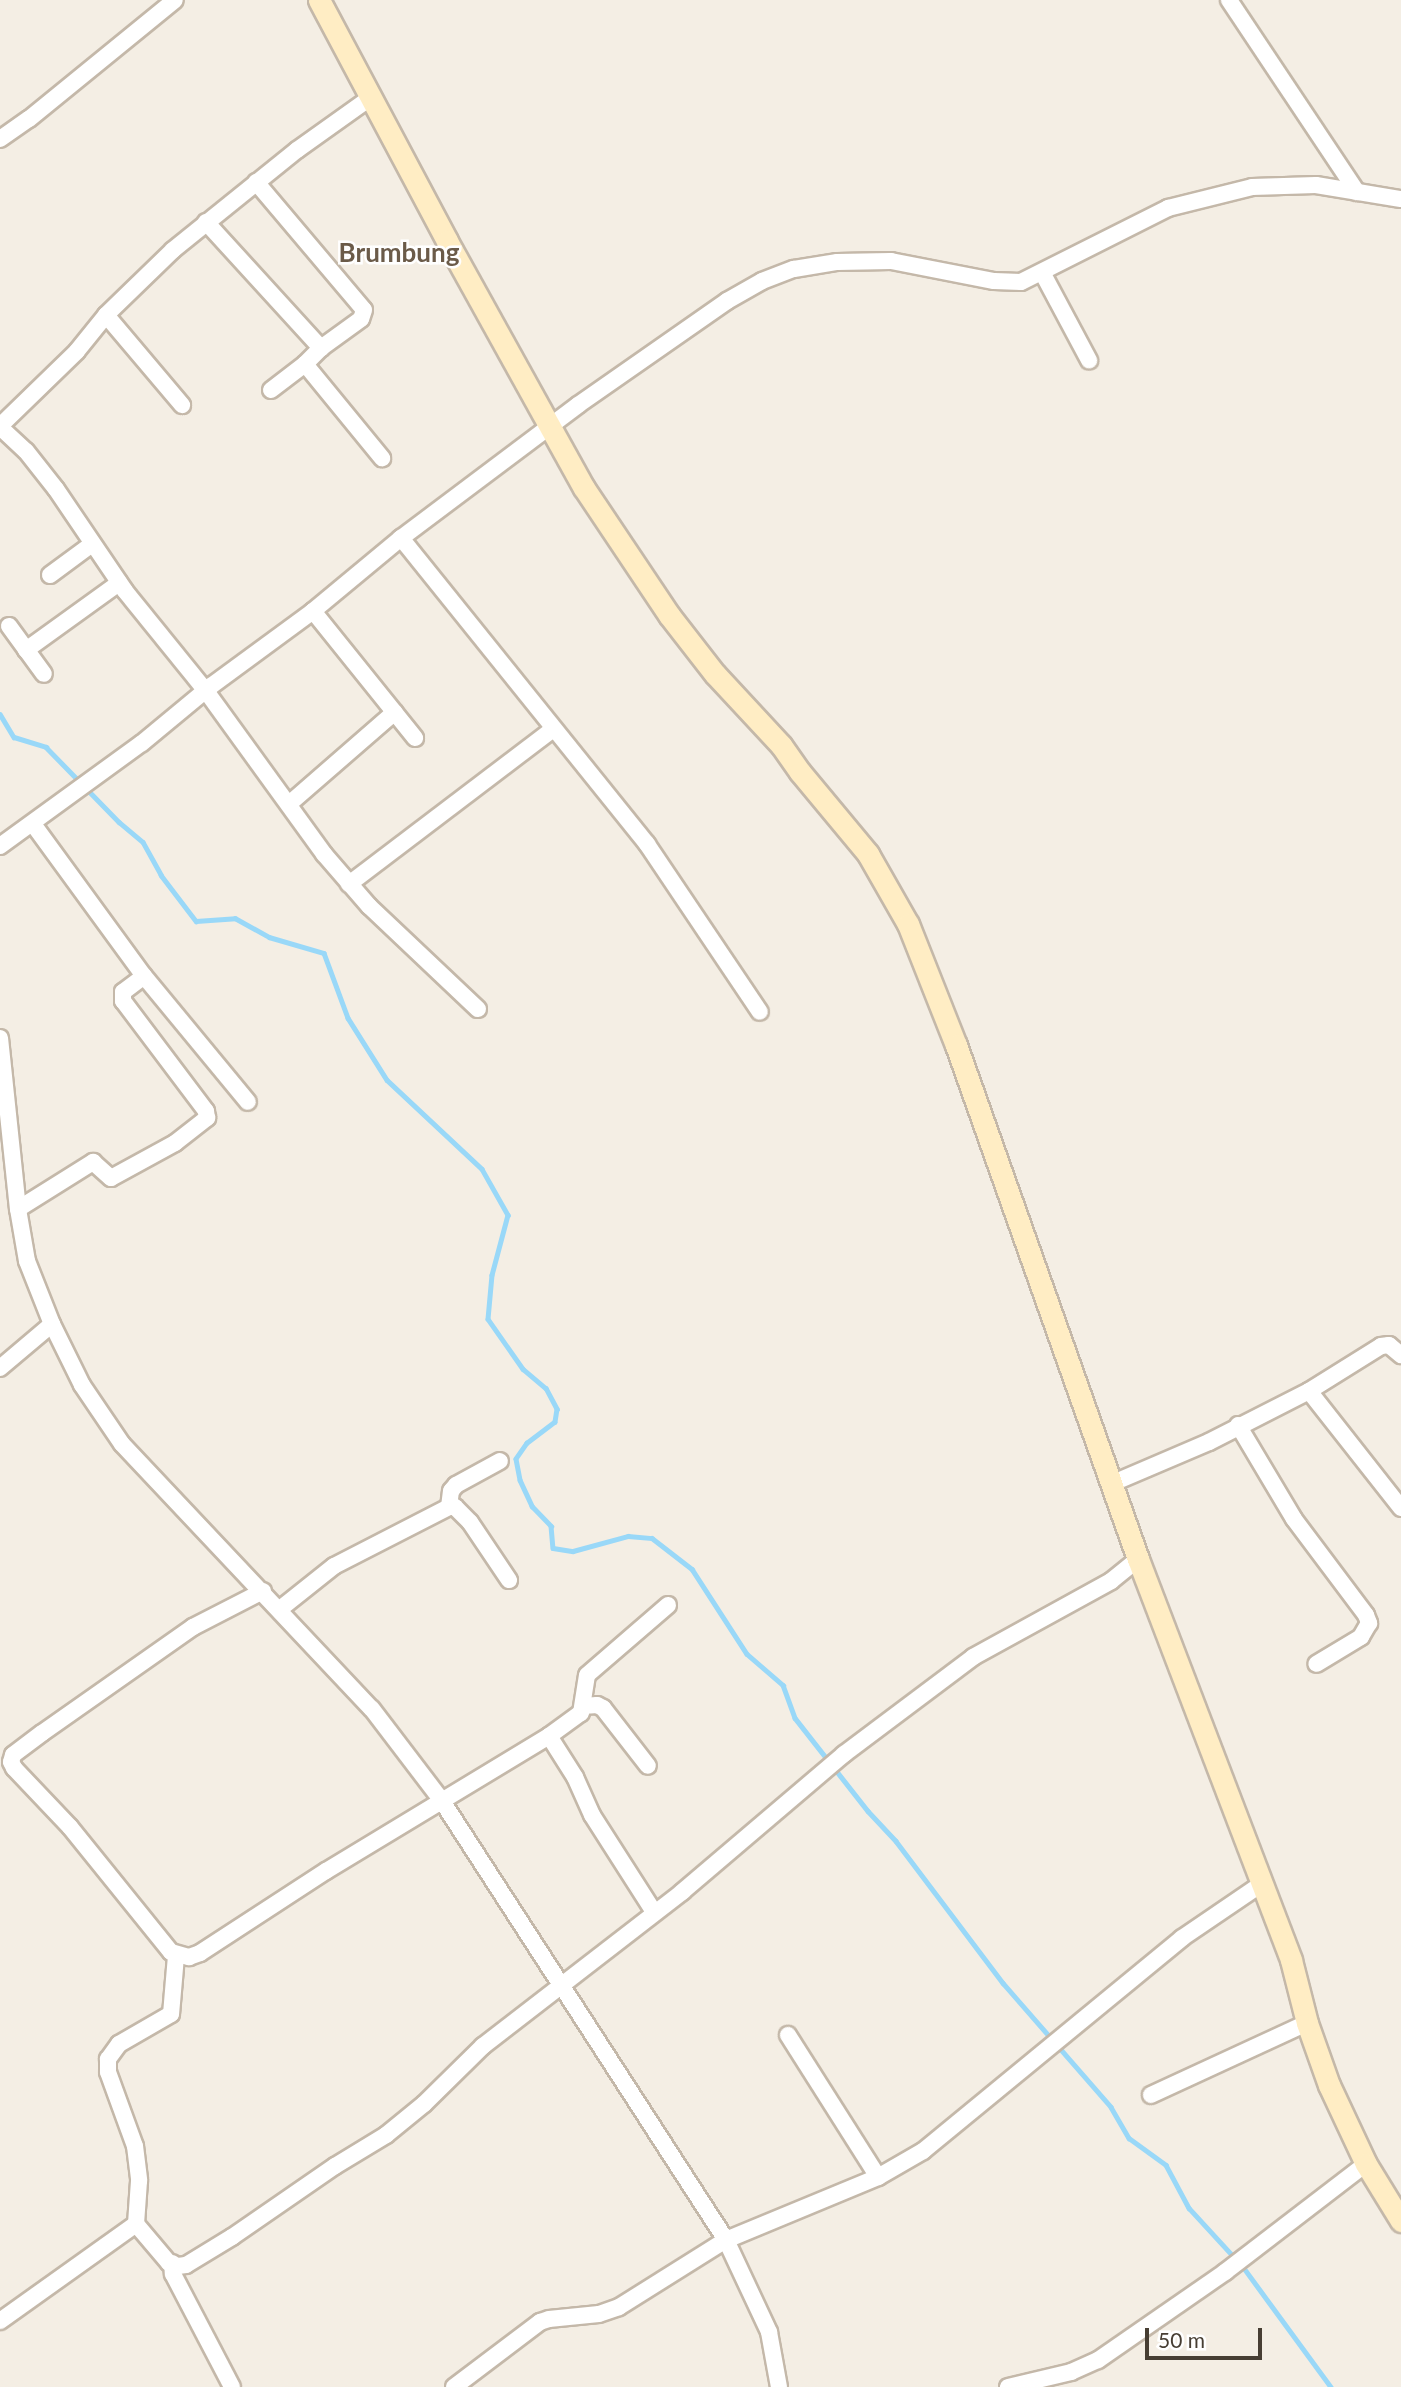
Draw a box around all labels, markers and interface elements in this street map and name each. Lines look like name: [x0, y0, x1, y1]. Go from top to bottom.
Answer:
district label: Brumbung: [339, 237, 459, 269]
scale bar: [1149, 2314, 1266, 2358]
text: 50 m: [1158, 2327, 1205, 2352]

